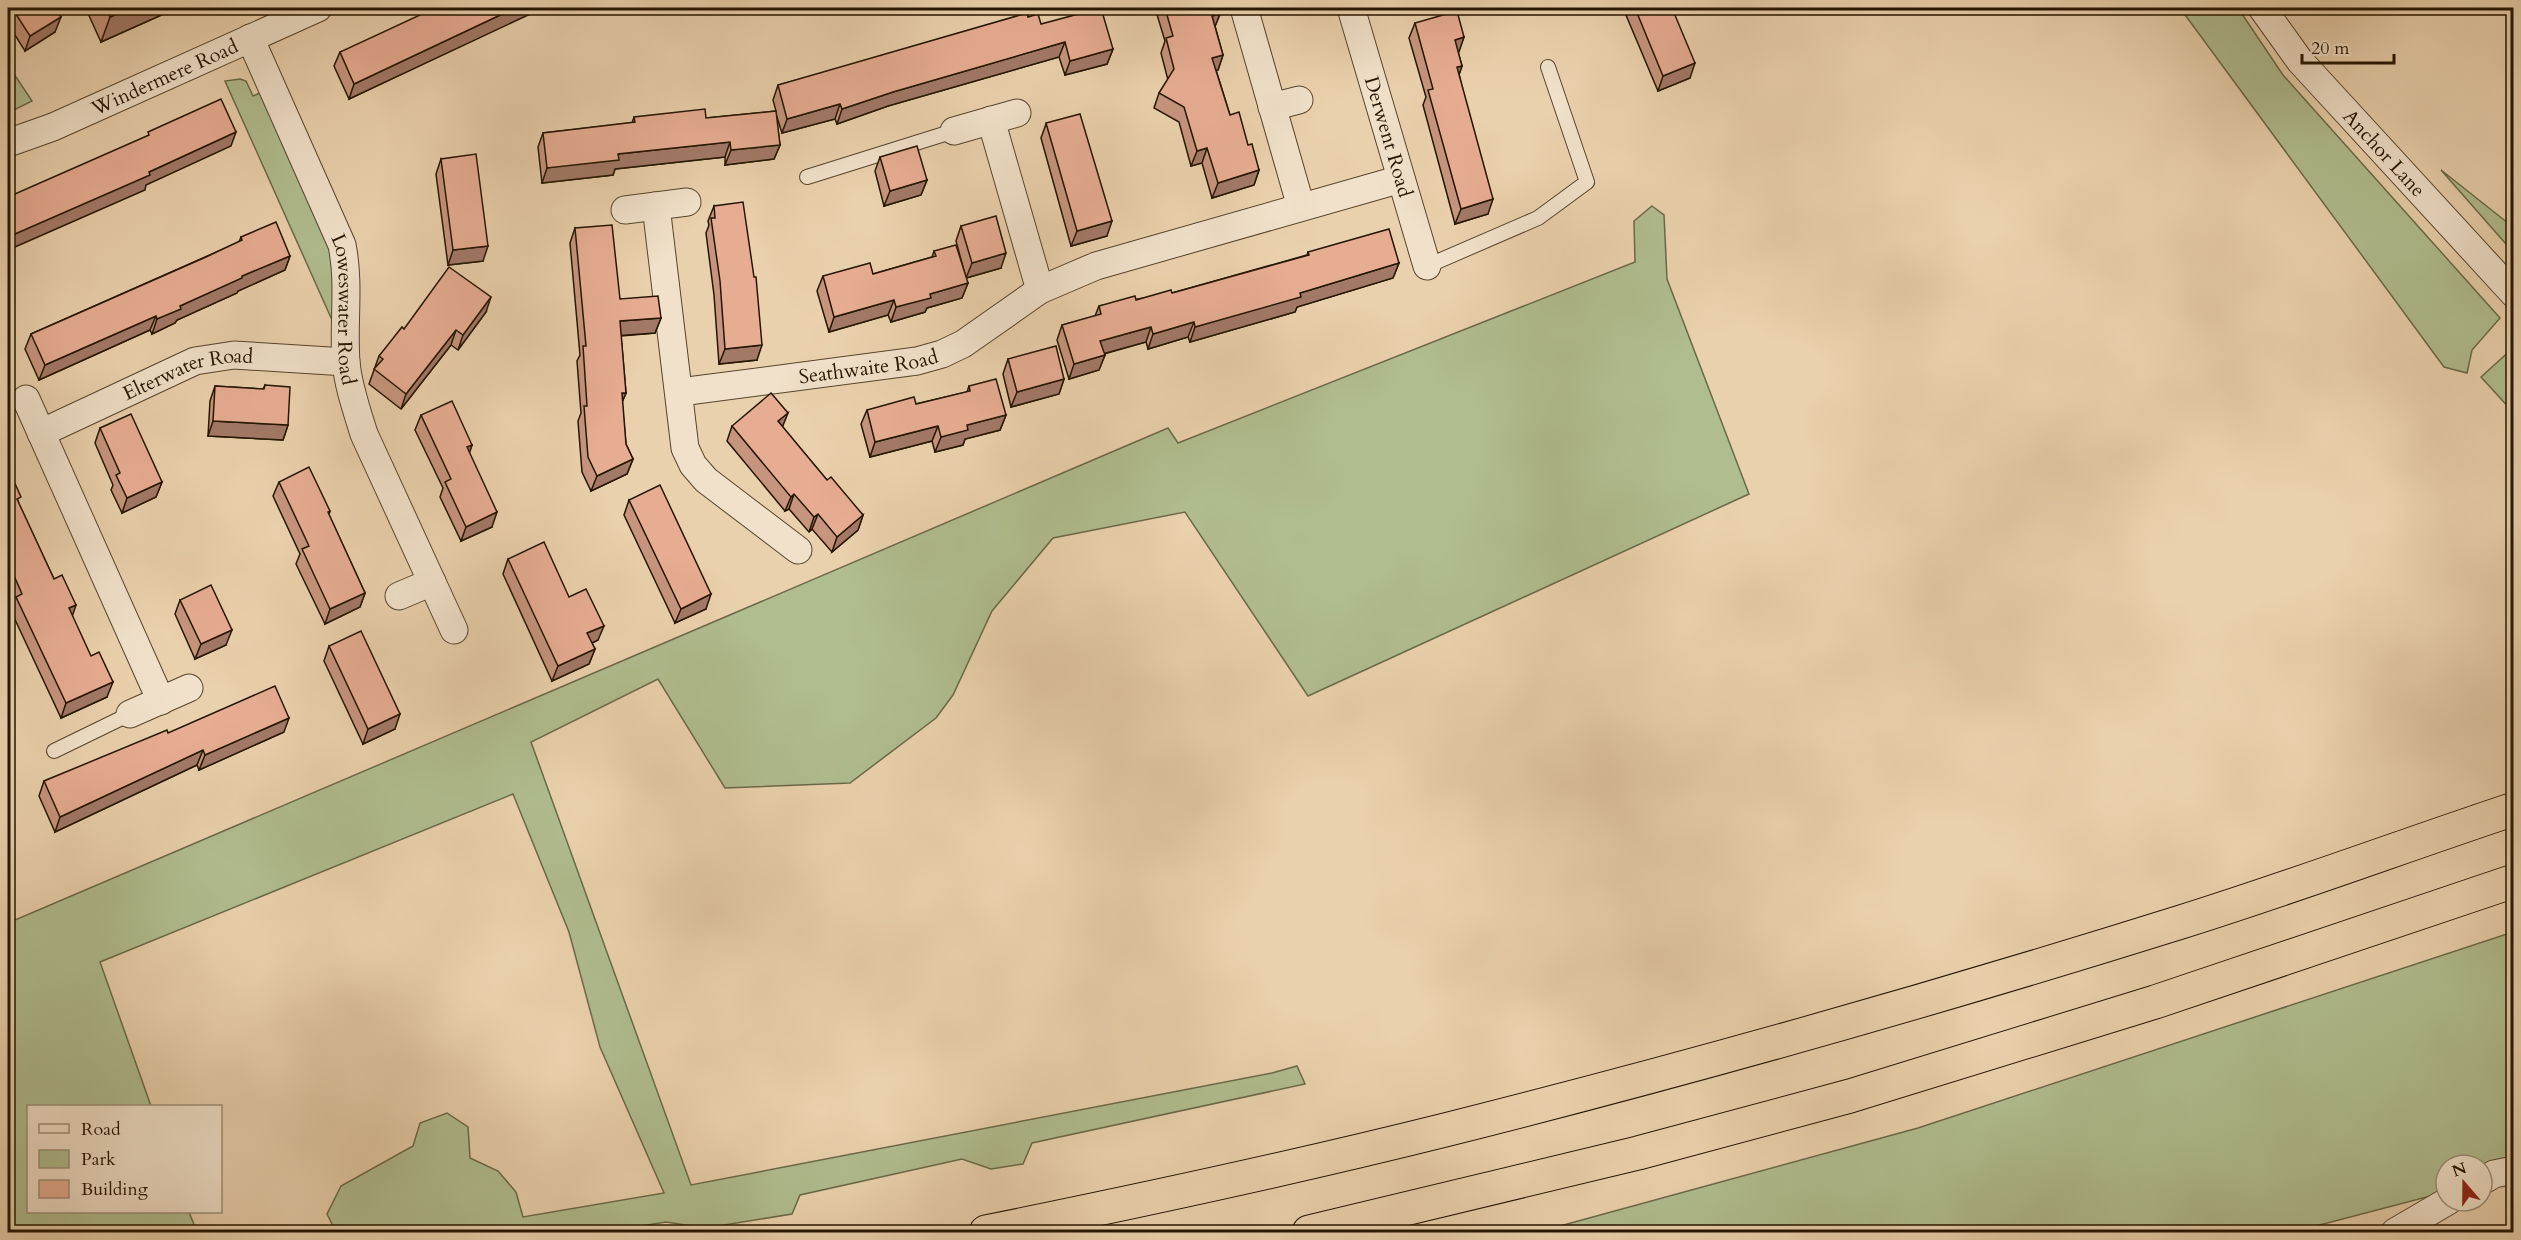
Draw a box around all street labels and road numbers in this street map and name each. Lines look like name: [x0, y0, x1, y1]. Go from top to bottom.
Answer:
street label: Windermere Road: [86, 33, 243, 122]
street label: Derwent Road: [1358, 73, 1419, 201]
street label: Anchor Lane: [2337, 103, 2431, 203]
street label: Loweswater Road: [325, 229, 362, 388]
street label: Elterwater Road: [118, 342, 254, 407]
street label: Seathwaite Road: [797, 343, 941, 390]

